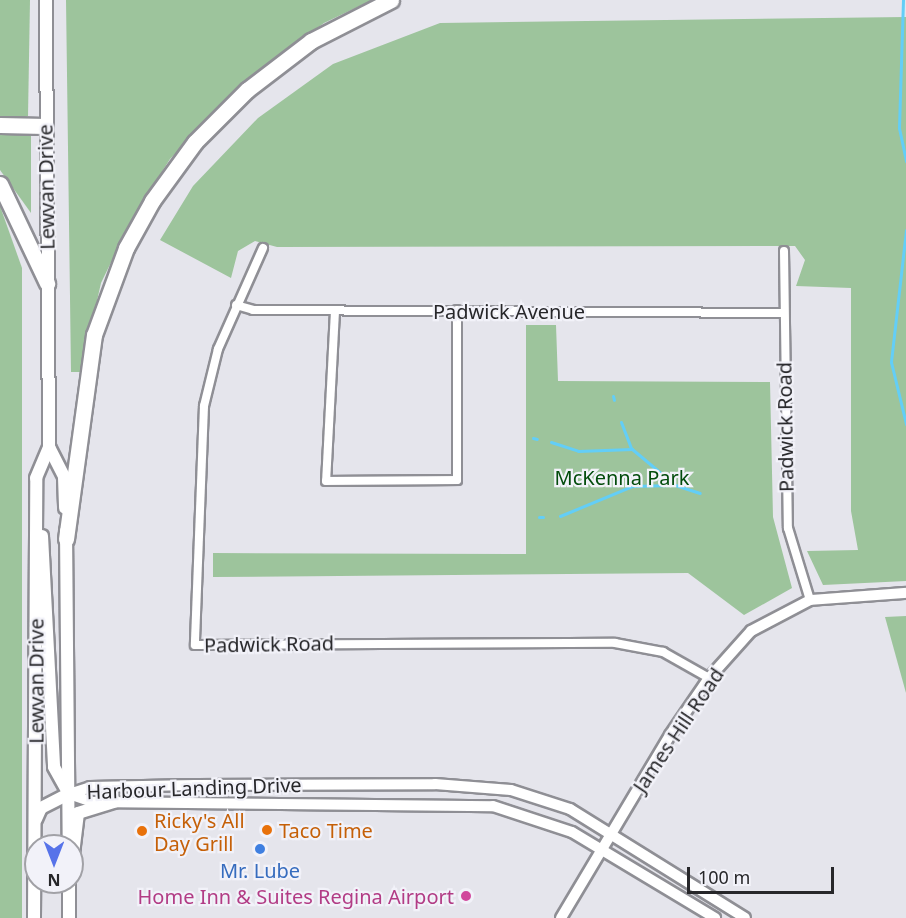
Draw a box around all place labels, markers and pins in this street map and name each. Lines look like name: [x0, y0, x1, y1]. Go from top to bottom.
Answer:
place label: Ricky's All Day Grill: [154, 808, 245, 855]
place label: Taco Time: [279, 818, 373, 842]
marker: Taco Time: [260, 823, 274, 837]
marker: Ricky's All Day Grill: [135, 824, 149, 838]
marker: Mr. Lube: [253, 842, 267, 856]
place label: Mr. Lube: [220, 858, 300, 882]
place label: Home Inn & Suites Regina Airport: [138, 884, 454, 908]
marker: Home Inn & Suites Regina Airport: [459, 889, 473, 903]

